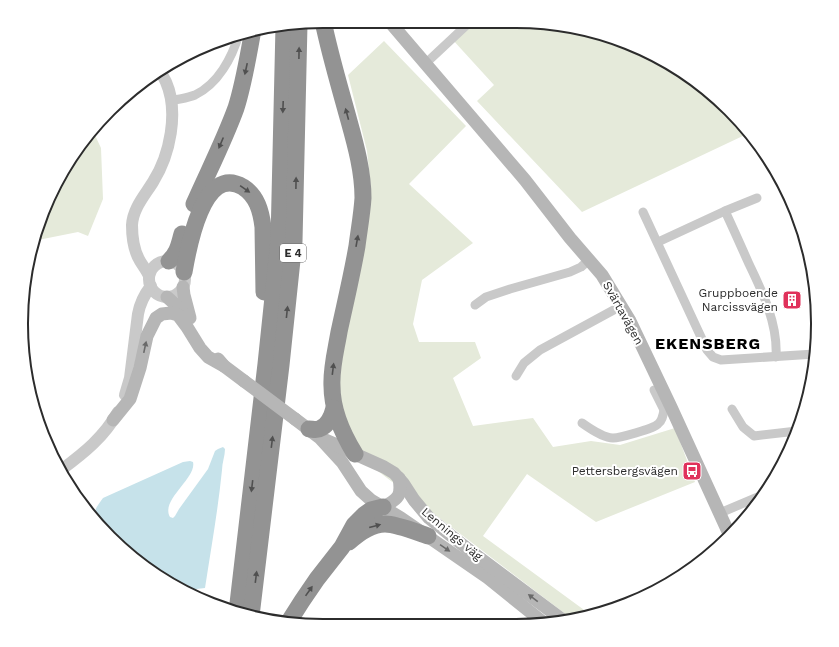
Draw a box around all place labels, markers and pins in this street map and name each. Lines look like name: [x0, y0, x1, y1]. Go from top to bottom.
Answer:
place label: Gruppboende Narcissvägen: [698, 286, 778, 314]
building icon: Gruppboende Narcissvägen: [781, 289, 803, 311]
bus stop icon: Pettersbergsvägen: [681, 460, 703, 482]
place label: Pettersbergsvägen: [572, 464, 678, 478]

